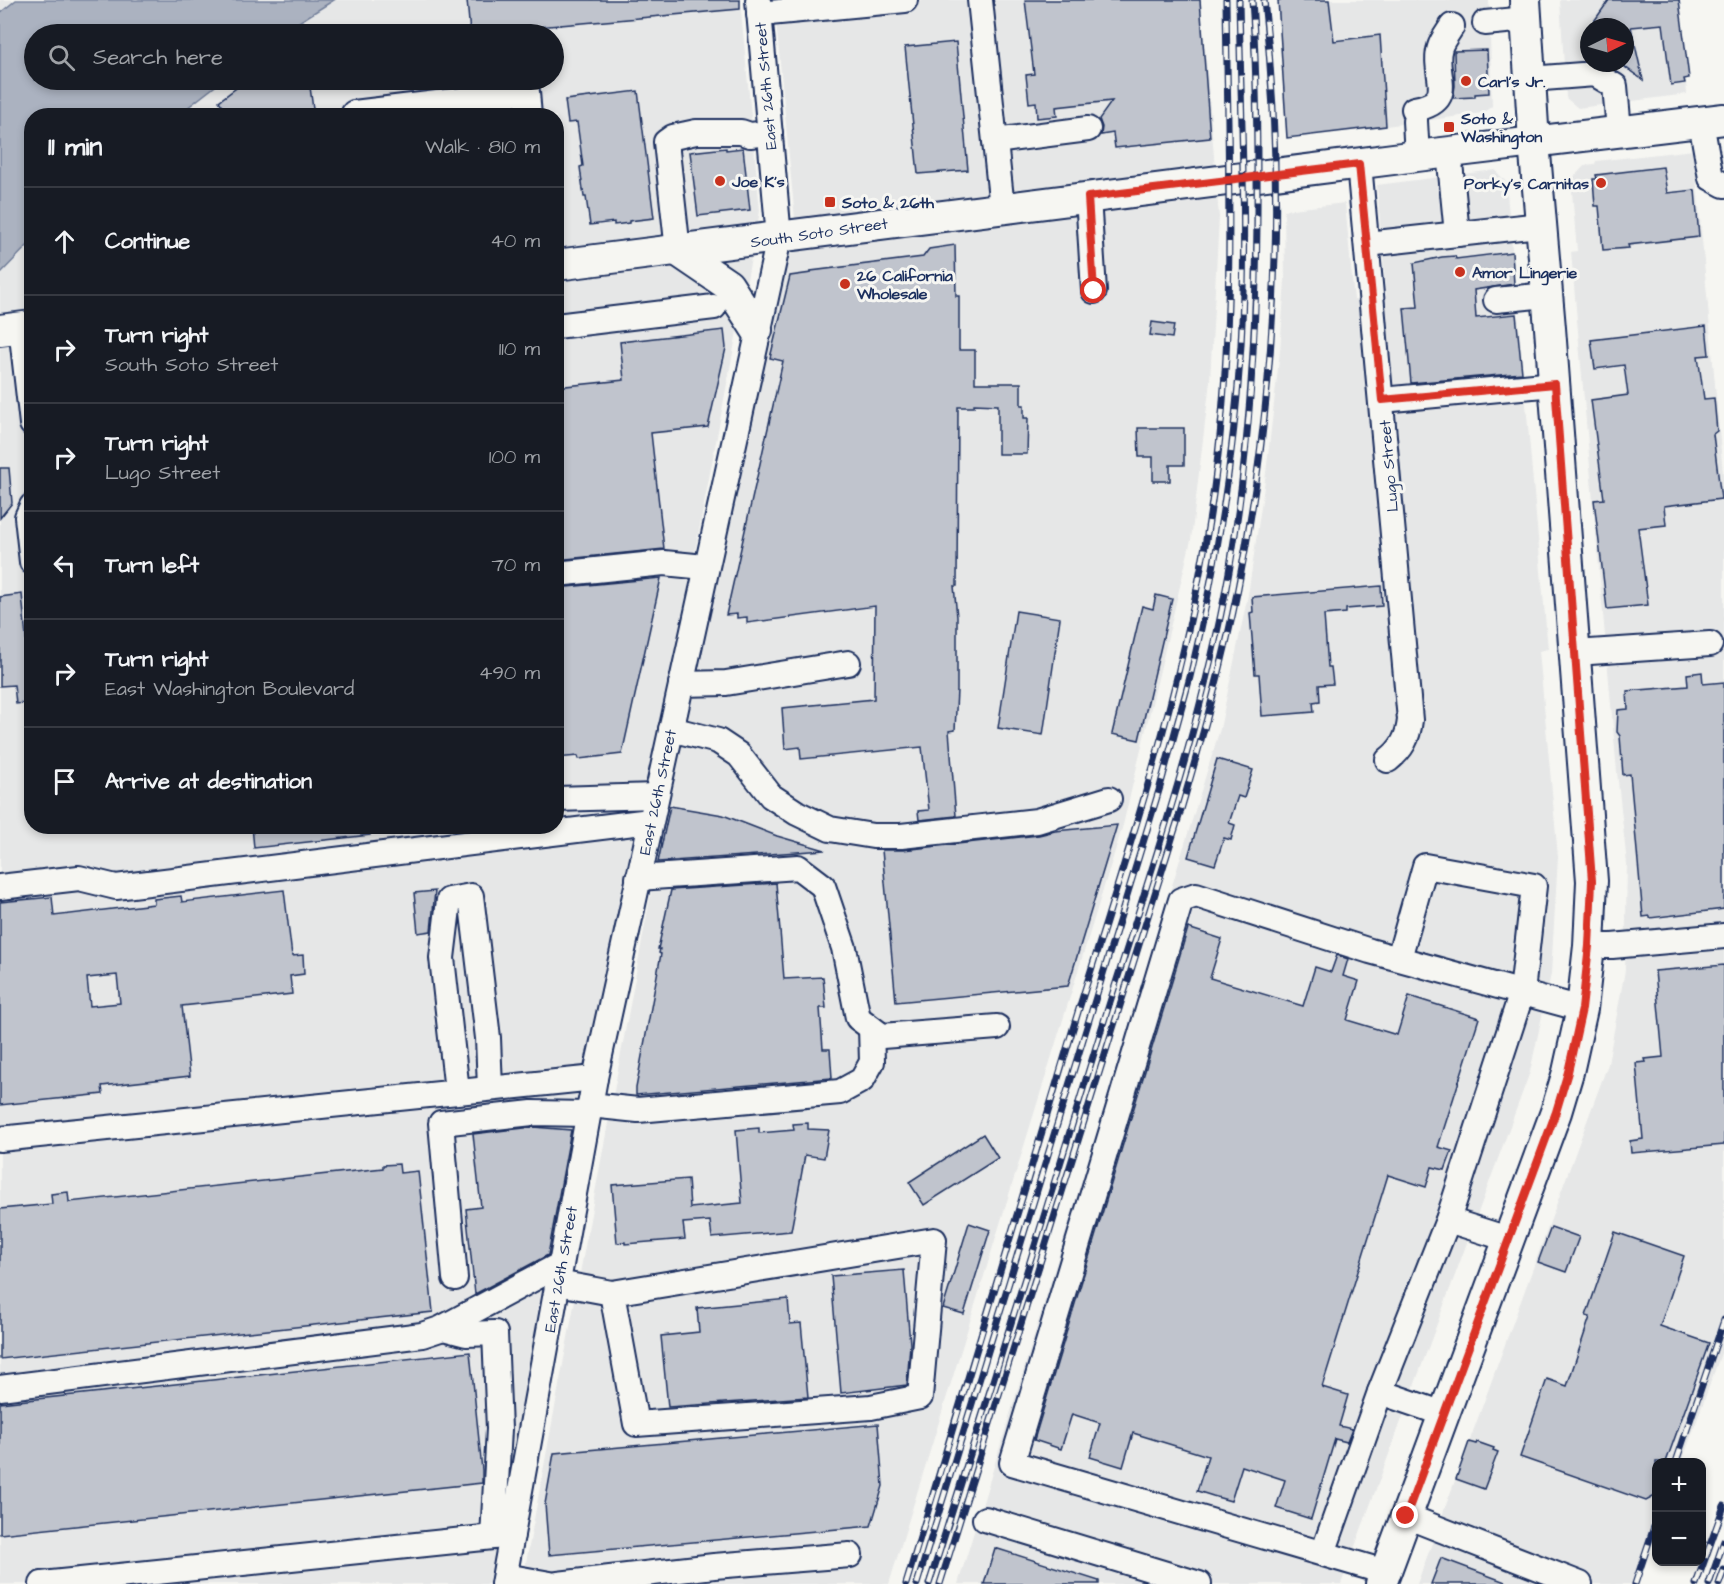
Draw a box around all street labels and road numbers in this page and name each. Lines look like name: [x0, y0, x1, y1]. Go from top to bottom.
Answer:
street label: East 26th Street: [749, 21, 783, 151]
street label: South Soto Street: [749, 212, 890, 254]
street label: Lugo Street: [1374, 418, 1405, 513]
street label: East 26th Street: [634, 727, 682, 857]
street label: East 26th Street: [539, 1204, 583, 1334]

